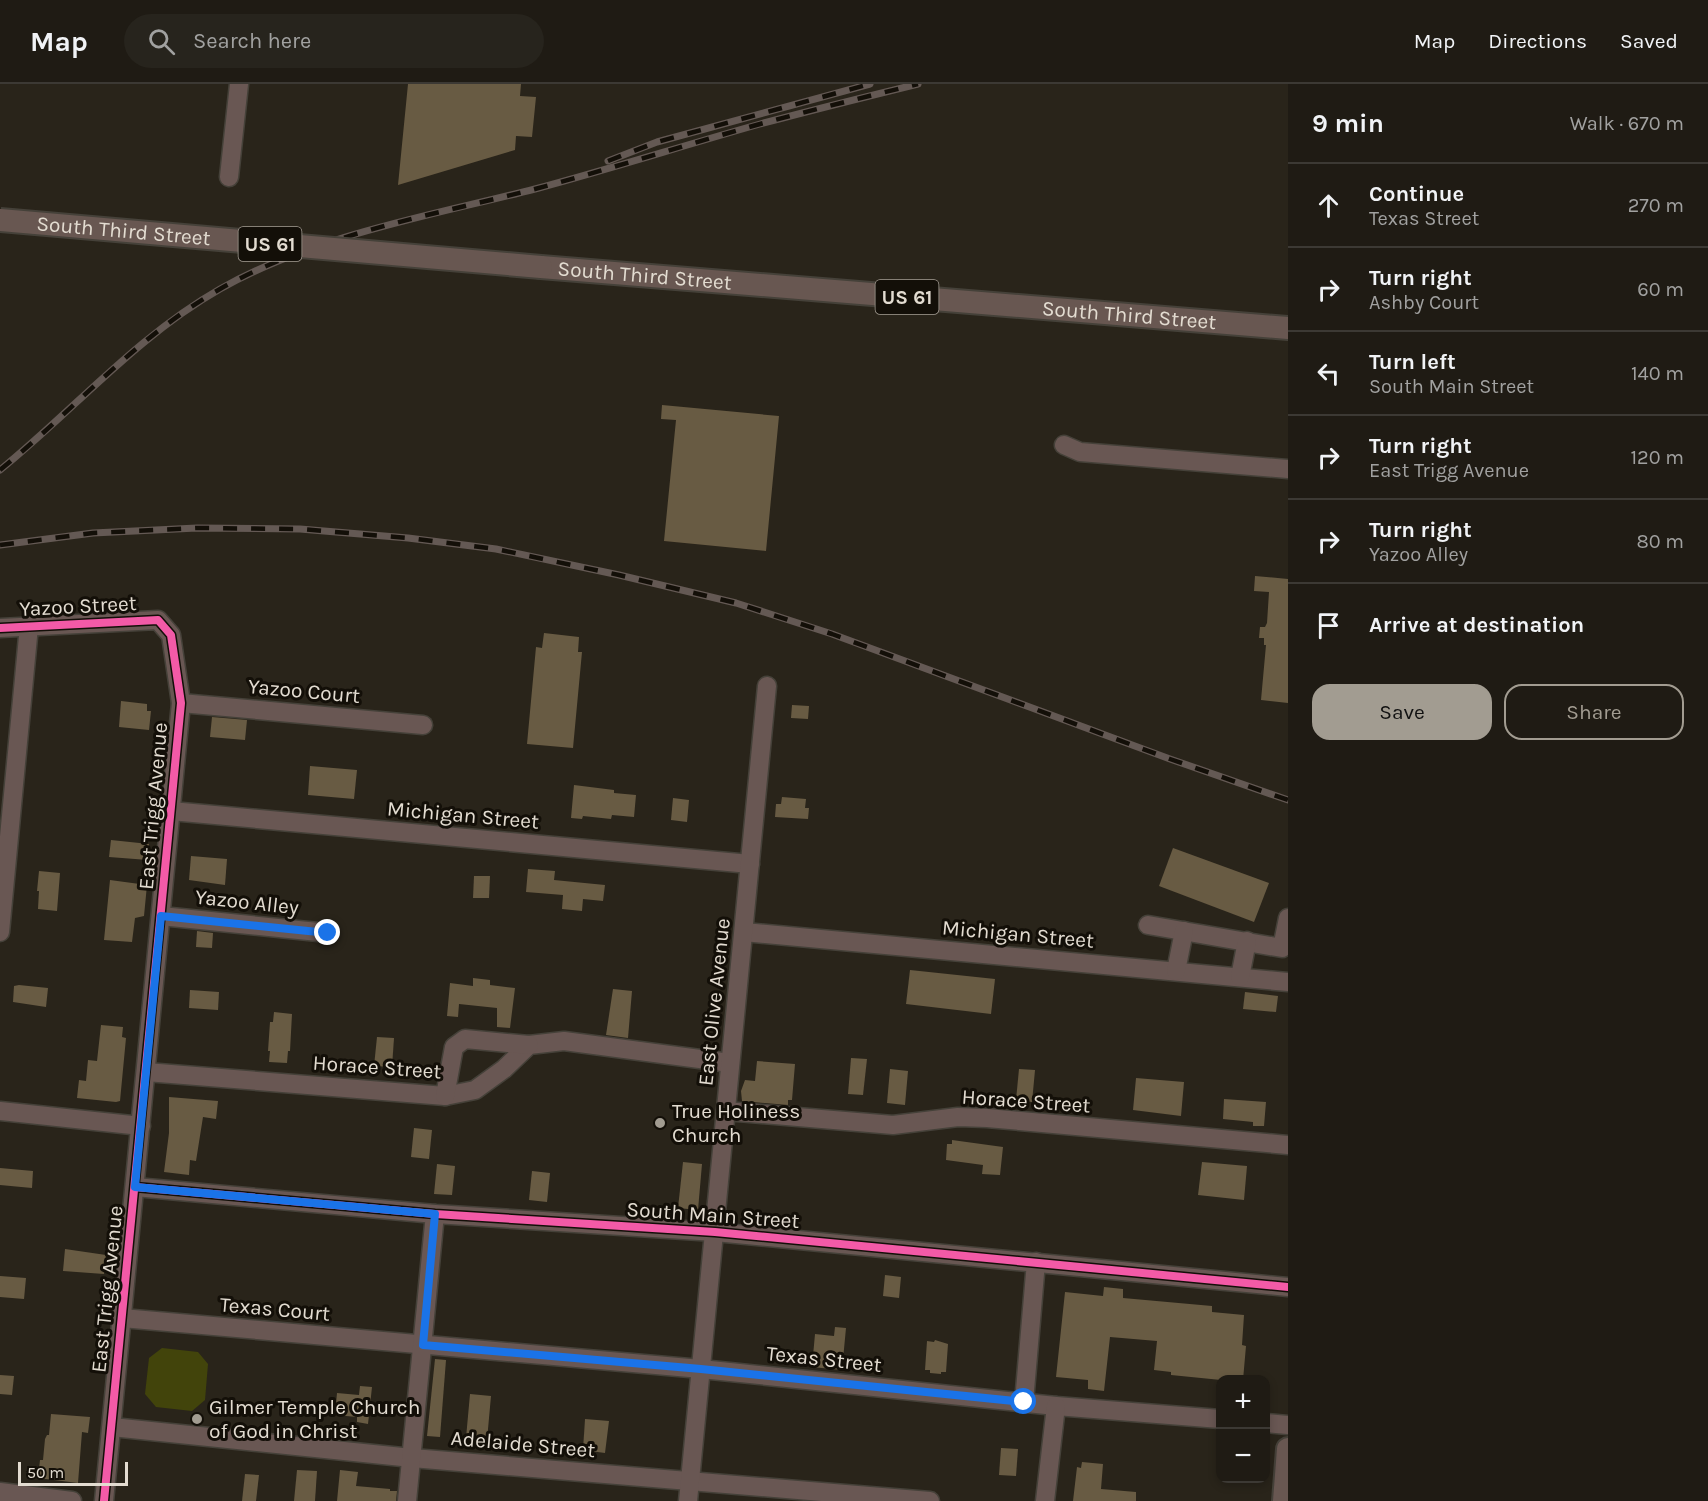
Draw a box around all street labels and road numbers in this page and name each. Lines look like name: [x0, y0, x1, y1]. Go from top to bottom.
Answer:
street label: South Third Street: [35, 211, 212, 250]
road number: US 61: [238, 227, 302, 261]
street label: South Third Street: [557, 256, 733, 295]
road number: US 61: [876, 280, 938, 314]
street label: South Third Street: [1041, 296, 1217, 334]
street label: Yazoo Street: [19, 591, 137, 621]
street label: Yazoo Court: [247, 674, 361, 708]
street label: East Trigg Avenue: [134, 721, 172, 891]
street label: Michigan Street: [386, 796, 540, 834]
street label: Yazoo Alley: [194, 885, 300, 919]
street label: Michigan Street: [941, 915, 1095, 953]
street label: East Olive Avenue: [693, 917, 735, 1087]
street label: Horace Street: [312, 1051, 442, 1083]
street label: Horace Street: [961, 1085, 1091, 1117]
street label: South Main Street: [626, 1197, 800, 1233]
street label: East Trigg Avenue: [86, 1204, 128, 1374]
street label: Texas Court: [219, 1292, 331, 1326]
street label: Texas Street: [765, 1341, 883, 1377]
street label: Adelaide Street: [450, 1426, 596, 1462]

